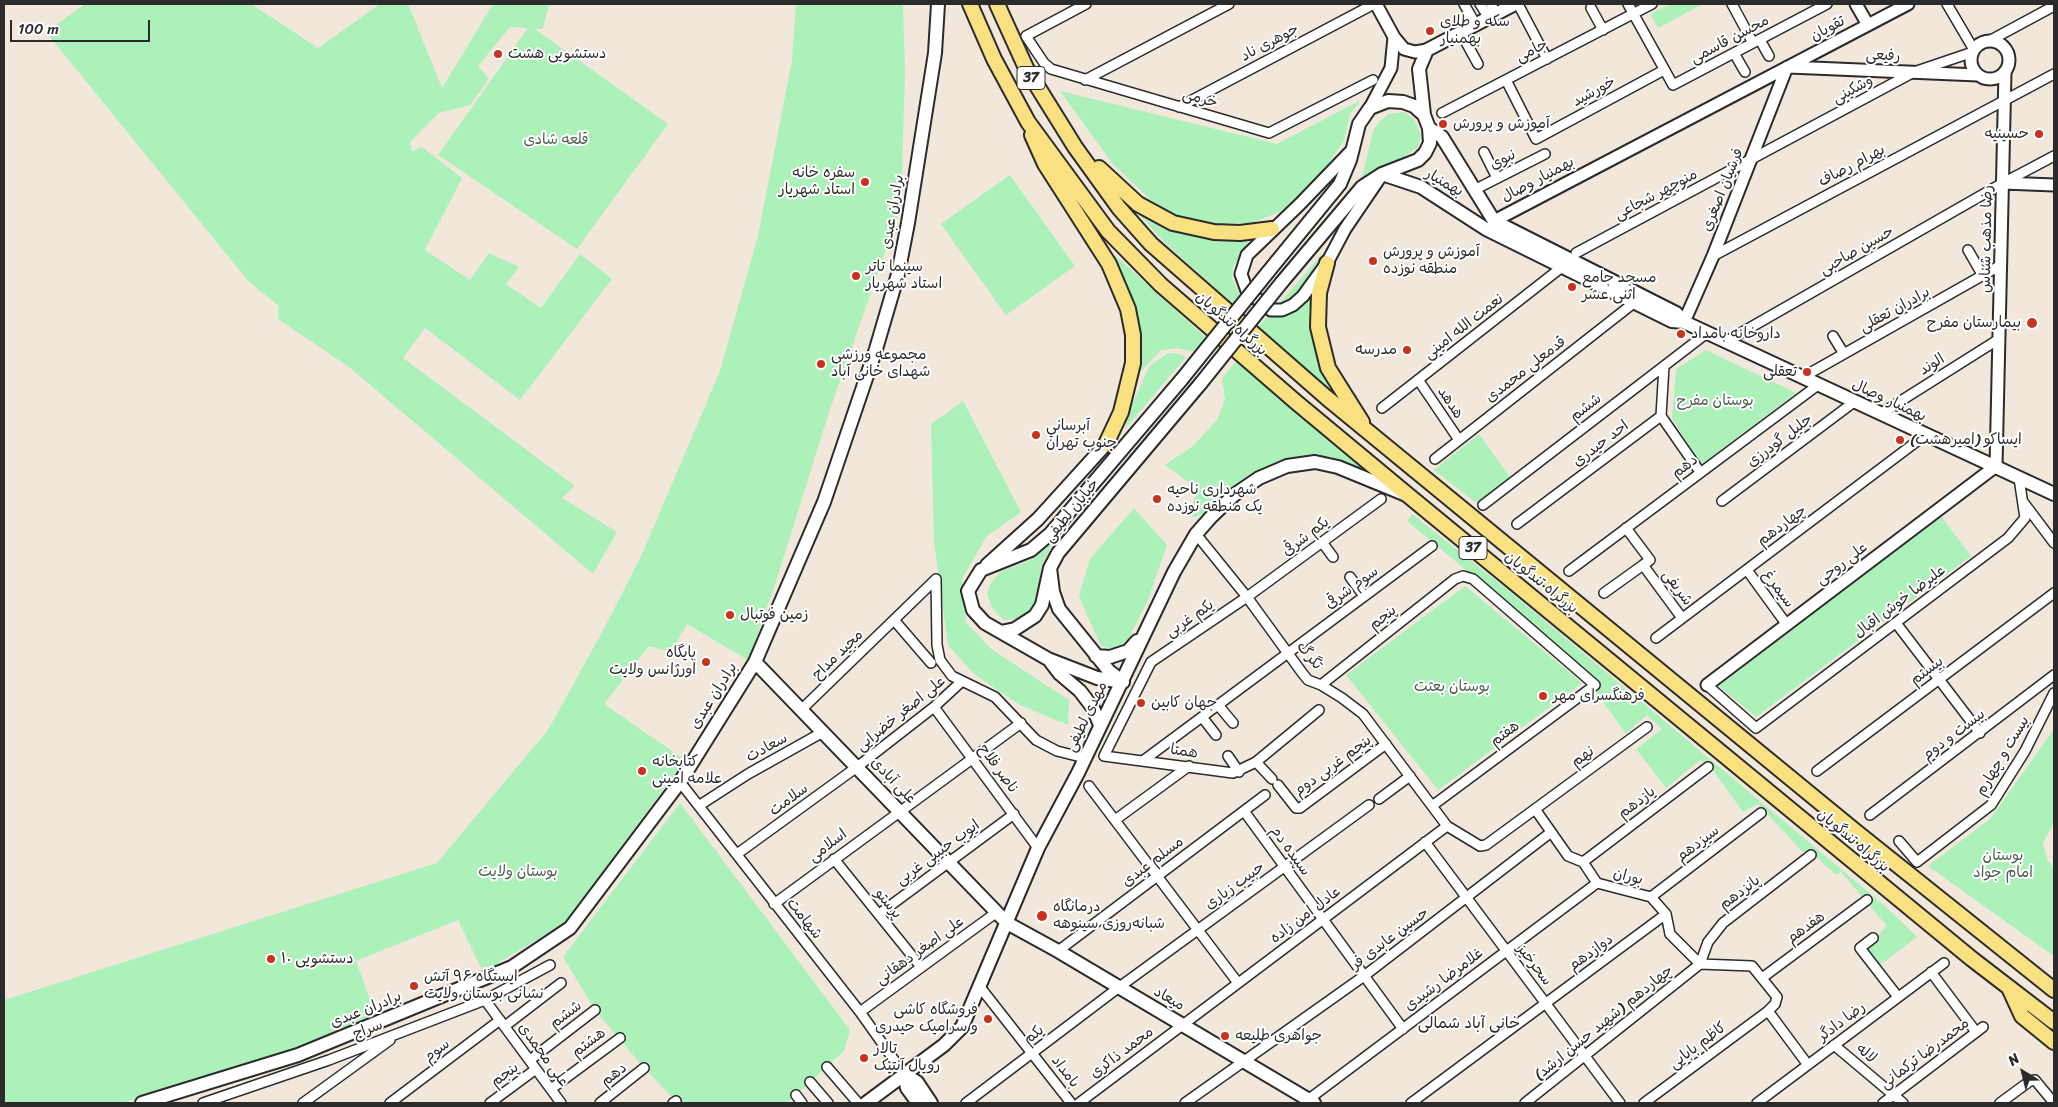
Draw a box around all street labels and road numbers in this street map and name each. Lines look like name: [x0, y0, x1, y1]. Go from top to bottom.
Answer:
street label: محسن قاسمی: [1688, 12, 1772, 68]
street label: تقویان: [1808, 12, 1848, 46]
street label: جوهری ناد: [1238, 20, 1302, 66]
street label: جامی: [1513, 35, 1551, 67]
street label: رفیعی: [1865, 46, 1901, 66]
road number: 37: [1017, 66, 1045, 90]
street label: وشکینی: [1830, 72, 1876, 108]
street label: خورشید: [1569, 73, 1619, 111]
street label: خرمی: [1180, 85, 1220, 113]
street label: بهرام رصاف: [1816, 141, 1888, 191]
street label: نبوی: [1487, 146, 1519, 174]
street label: فرشیان اصغری: [1698, 146, 1748, 234]
street label: بهمنیار وصال: [1498, 153, 1578, 207]
street label: بهمنیار: [1422, 165, 1466, 201]
street label: منوچهر شجاعی: [1611, 166, 1701, 224]
street label: برادران عبدی: [878, 173, 908, 251]
street label: رضا مذهب شناس: [1977, 185, 1997, 293]
street label: حسین صاحبی: [1817, 223, 1897, 279]
street label: برادران تعقلی: [1857, 283, 1933, 337]
street label: بزرگراه تندگویان: [1192, 288, 1270, 360]
street label: نعمت الله امینی: [1421, 290, 1507, 364]
street label: قدمعلی محمدی: [1482, 333, 1570, 407]
street label: الوند: [1916, 350, 1948, 380]
street label: بهمنیار وصال: [1849, 376, 1929, 426]
street label: هدهد: [1433, 384, 1467, 422]
street label: ششم: [1567, 390, 1605, 426]
street label: جلیل گودرزی: [1744, 410, 1816, 472]
street label: احد حیدری: [1569, 417, 1633, 471]
street label: دهم: [1668, 451, 1702, 483]
street label: خیابان لطیفی: [1041, 475, 1103, 547]
street label: چهاردهم: [1754, 502, 1810, 550]
street label: یکم شرقی: [1279, 513, 1333, 561]
road number: 37: [1459, 536, 1487, 560]
street label: علی روحی: [1813, 539, 1871, 589]
street label: بزرگراه تندگویان: [1501, 548, 1581, 618]
street label: علیرضا خوش اقبال: [1851, 562, 1949, 642]
street label: سوم شرقی: [1322, 563, 1382, 613]
street label: سیمرغ: [1758, 566, 1798, 612]
street label: شریفی: [1658, 567, 1696, 609]
street label: یکم غربی: [1162, 596, 1218, 642]
street label: پنجم: [1366, 602, 1400, 634]
street label: مجید مداح: [809, 626, 867, 684]
street label: تگرگ: [1292, 638, 1326, 674]
street label: بیستم: [1907, 653, 1947, 689]
street label: برادران عبدی: [686, 659, 742, 733]
street label: علی اصغر خضرایی: [853, 672, 949, 756]
street label: مهدی لطیفی: [1062, 679, 1112, 755]
street label: بیست و دوم: [1919, 705, 1989, 765]
street label: بیست و چهارم: [1972, 713, 2034, 799]
street label: هفتم: [1487, 717, 1523, 751]
street label: سعادت: [743, 729, 791, 767]
street label: پنجم غربی دوم: [1291, 732, 1375, 800]
street label: ناصر فلاح: [974, 741, 1022, 797]
street label: همتا: [1169, 741, 1199, 763]
street label: نهم: [1568, 743, 1598, 771]
street label: علی آبادی: [866, 754, 920, 808]
street label: سلامت: [766, 780, 812, 820]
street label: یازدهم: [1615, 783, 1659, 823]
street label: بزرگراه تندگویان: [1813, 806, 1893, 876]
street label: ایوب حبیبی غربی: [892, 816, 984, 890]
street label: سیزدهم: [1673, 822, 1723, 866]
street label: سپیده دم: [1266, 823, 1314, 879]
street label: اسلامی: [805, 826, 851, 866]
street label: مسلم عبدی: [1118, 833, 1188, 891]
street label: حبیب زیاری: [1202, 858, 1268, 914]
street label: بوران: [1611, 865, 1645, 889]
street label: پانزدهم: [1716, 872, 1764, 914]
street label: عادل امن زاده: [1267, 882, 1345, 948]
street label: پرستو: [870, 885, 906, 923]
street label: شهامت: [782, 895, 826, 943]
street label: حسین عابدی‌ فر: [1347, 904, 1433, 974]
street label: هفدهم: [1783, 908, 1829, 948]
street label: علی اصغر دهقانی: [872, 913, 968, 989]
street label: دوازدهم: [1565, 931, 1617, 975]
street label: سحرخیز: [1512, 940, 1556, 990]
street label: غلامرضا رشیدی: [1401, 945, 1487, 1015]
street label: چهاردهم (شهید حسن ارشد): [1531, 962, 1677, 1084]
street label: میعاد: [1150, 983, 1188, 1015]
street label: برادران عبدی: [328, 988, 404, 1032]
street label: ششم: [546, 997, 586, 1033]
street label: رضا دادگر: [1815, 998, 1869, 1046]
street label: محمدرضا ترکمانی: [1877, 1015, 1973, 1093]
street label: سراج: [350, 1016, 386, 1044]
street label: علی محمدی: [514, 1019, 572, 1091]
street label: کاظم بابایی: [1666, 1019, 1730, 1073]
street label: یکم: [1020, 1021, 1048, 1049]
street label: محمد ذاکری: [1087, 1023, 1157, 1083]
street label: هشتم: [568, 1024, 610, 1062]
street label: سوم: [420, 1035, 454, 1067]
street label: لاله: [1852, 1040, 1880, 1068]
street label: بامداد: [1047, 1052, 1083, 1092]
street label: پنجم: [488, 1059, 522, 1091]
street label: دهم: [597, 1059, 631, 1091]

